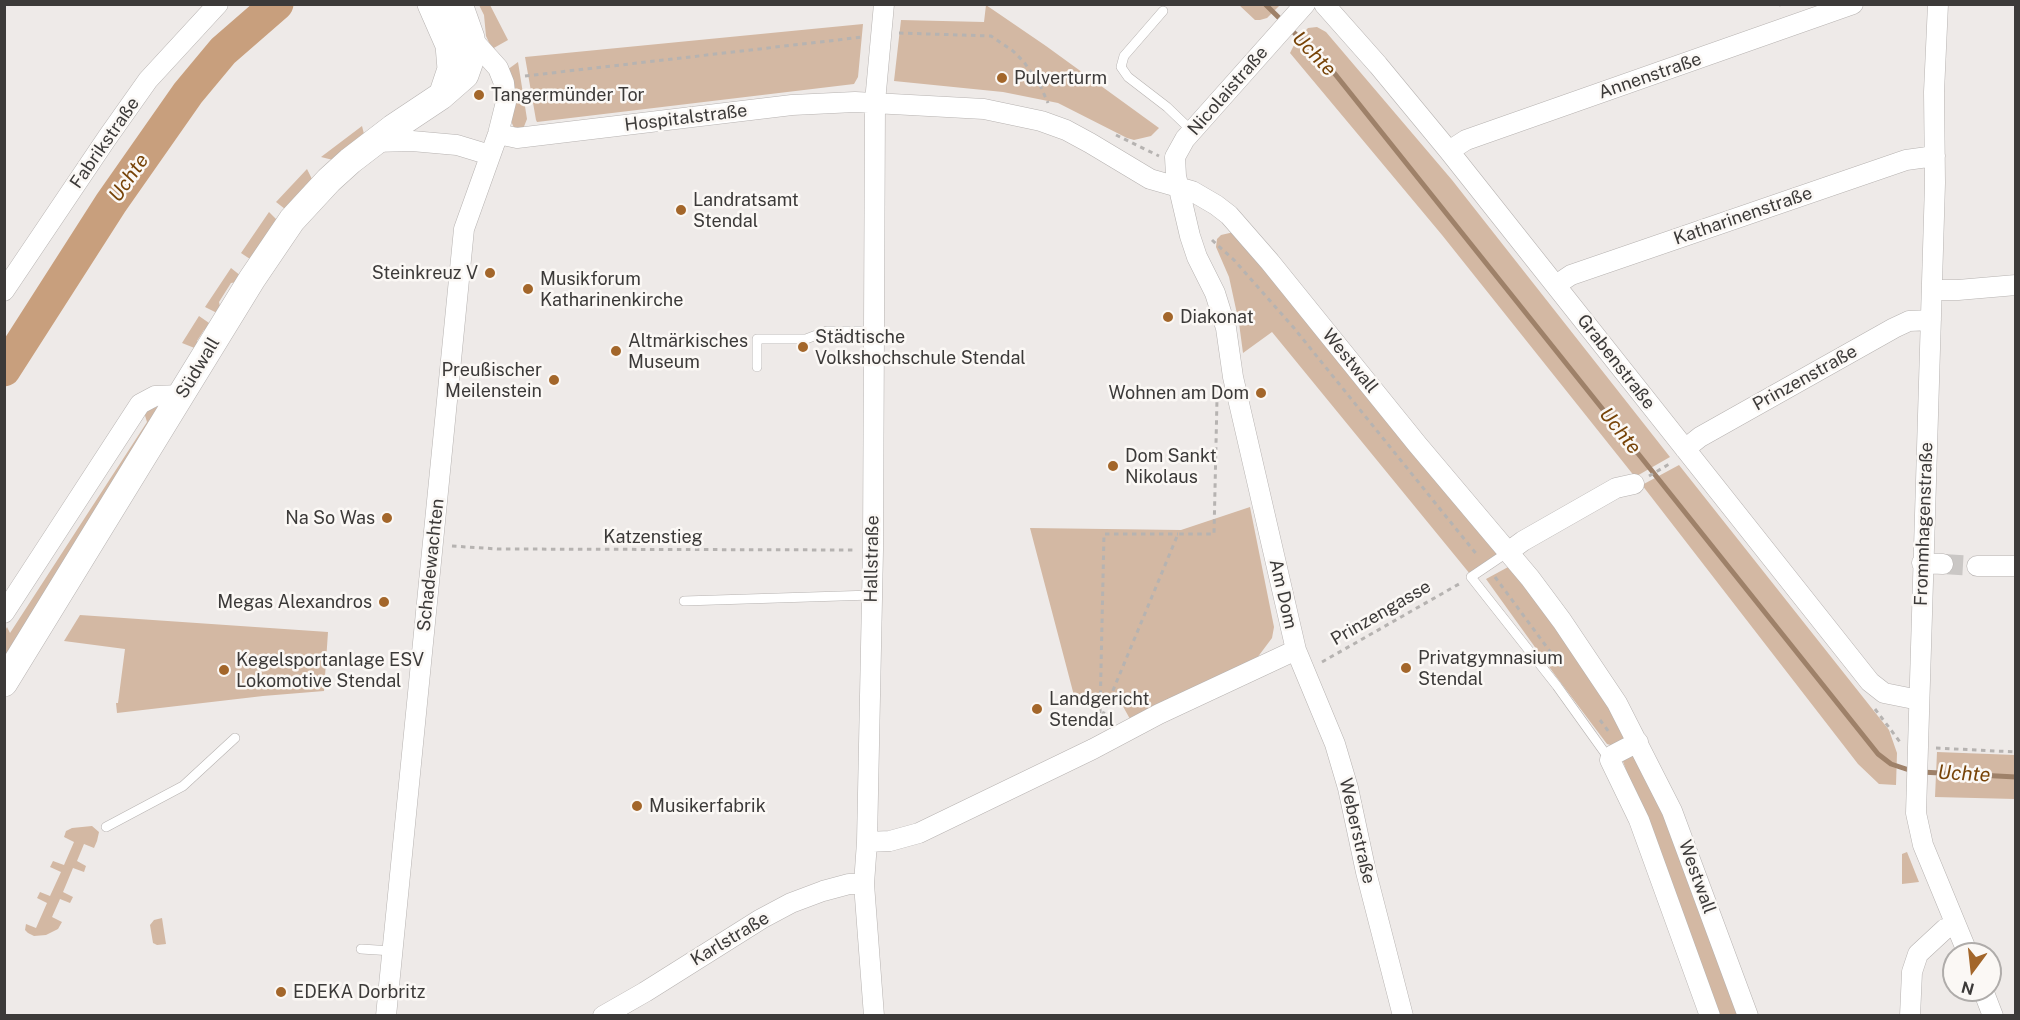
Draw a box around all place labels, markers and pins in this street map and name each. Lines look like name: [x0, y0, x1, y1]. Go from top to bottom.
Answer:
place label: Pulverturm: [1014, 67, 1107, 89]
marker: Pulverturm: [995, 71, 1009, 85]
place label: Tangermünder Tor: [491, 84, 645, 106]
marker: Tangermünder Tor: [472, 88, 486, 102]
place label: Landratsamt Stendal: [693, 189, 799, 232]
marker: Landratsamt Stendal: [674, 203, 688, 217]
place label: Steinkreuz V: [372, 262, 478, 284]
marker: Steinkreuz V: [483, 266, 497, 280]
place label: Musikforum Katharinenkirche: [540, 268, 683, 310]
marker: Musikforum Katharinenkirche: [521, 282, 535, 296]
place label: Diakonat: [1180, 306, 1254, 328]
marker: Diakonat: [1161, 310, 1175, 324]
place label: Städtische Volkshochschule Stendal: [815, 326, 1026, 368]
place label: Altmärkisches Museum: [628, 330, 748, 372]
marker: Städtische Volkshochschule Stendal: [796, 340, 810, 354]
marker: Altmärkisches Museum: [609, 344, 623, 358]
place label: Preußischer Meilenstein: [441, 359, 542, 401]
marker: Preußischer Meilenstein: [547, 373, 561, 387]
place label: Wohnen am Dom: [1109, 382, 1249, 404]
marker: Wohnen am Dom: [1254, 386, 1268, 400]
place label: Dom Sankt Nikolaus: [1125, 445, 1217, 488]
marker: Dom Sankt Nikolaus: [1106, 459, 1120, 473]
place label: Na So Was: [285, 507, 375, 529]
marker: Na So Was: [380, 511, 394, 525]
place label: Megas Alexandros: [217, 591, 372, 613]
marker: Megas Alexandros: [377, 595, 391, 609]
place label: Privatgymnasium Stendal: [1418, 647, 1563, 690]
place label: Kegelsportanlage ESV Lokomotive Stendal: [236, 649, 424, 692]
marker: Privatgymnasium Stendal: [1399, 661, 1413, 675]
marker: Kegelsportanlage ESV Lokomotive Stendal: [217, 663, 231, 677]
place label: Landgericht Stendal: [1049, 688, 1149, 730]
marker: Landgericht Stendal: [1030, 702, 1044, 716]
place label: Musikerfabrik: [649, 795, 766, 817]
marker: Musikerfabrik: [630, 799, 644, 813]
place label: EDEKA Dorbritz: [293, 981, 425, 1003]
marker: EDEKA Dorbritz: [274, 985, 288, 999]

